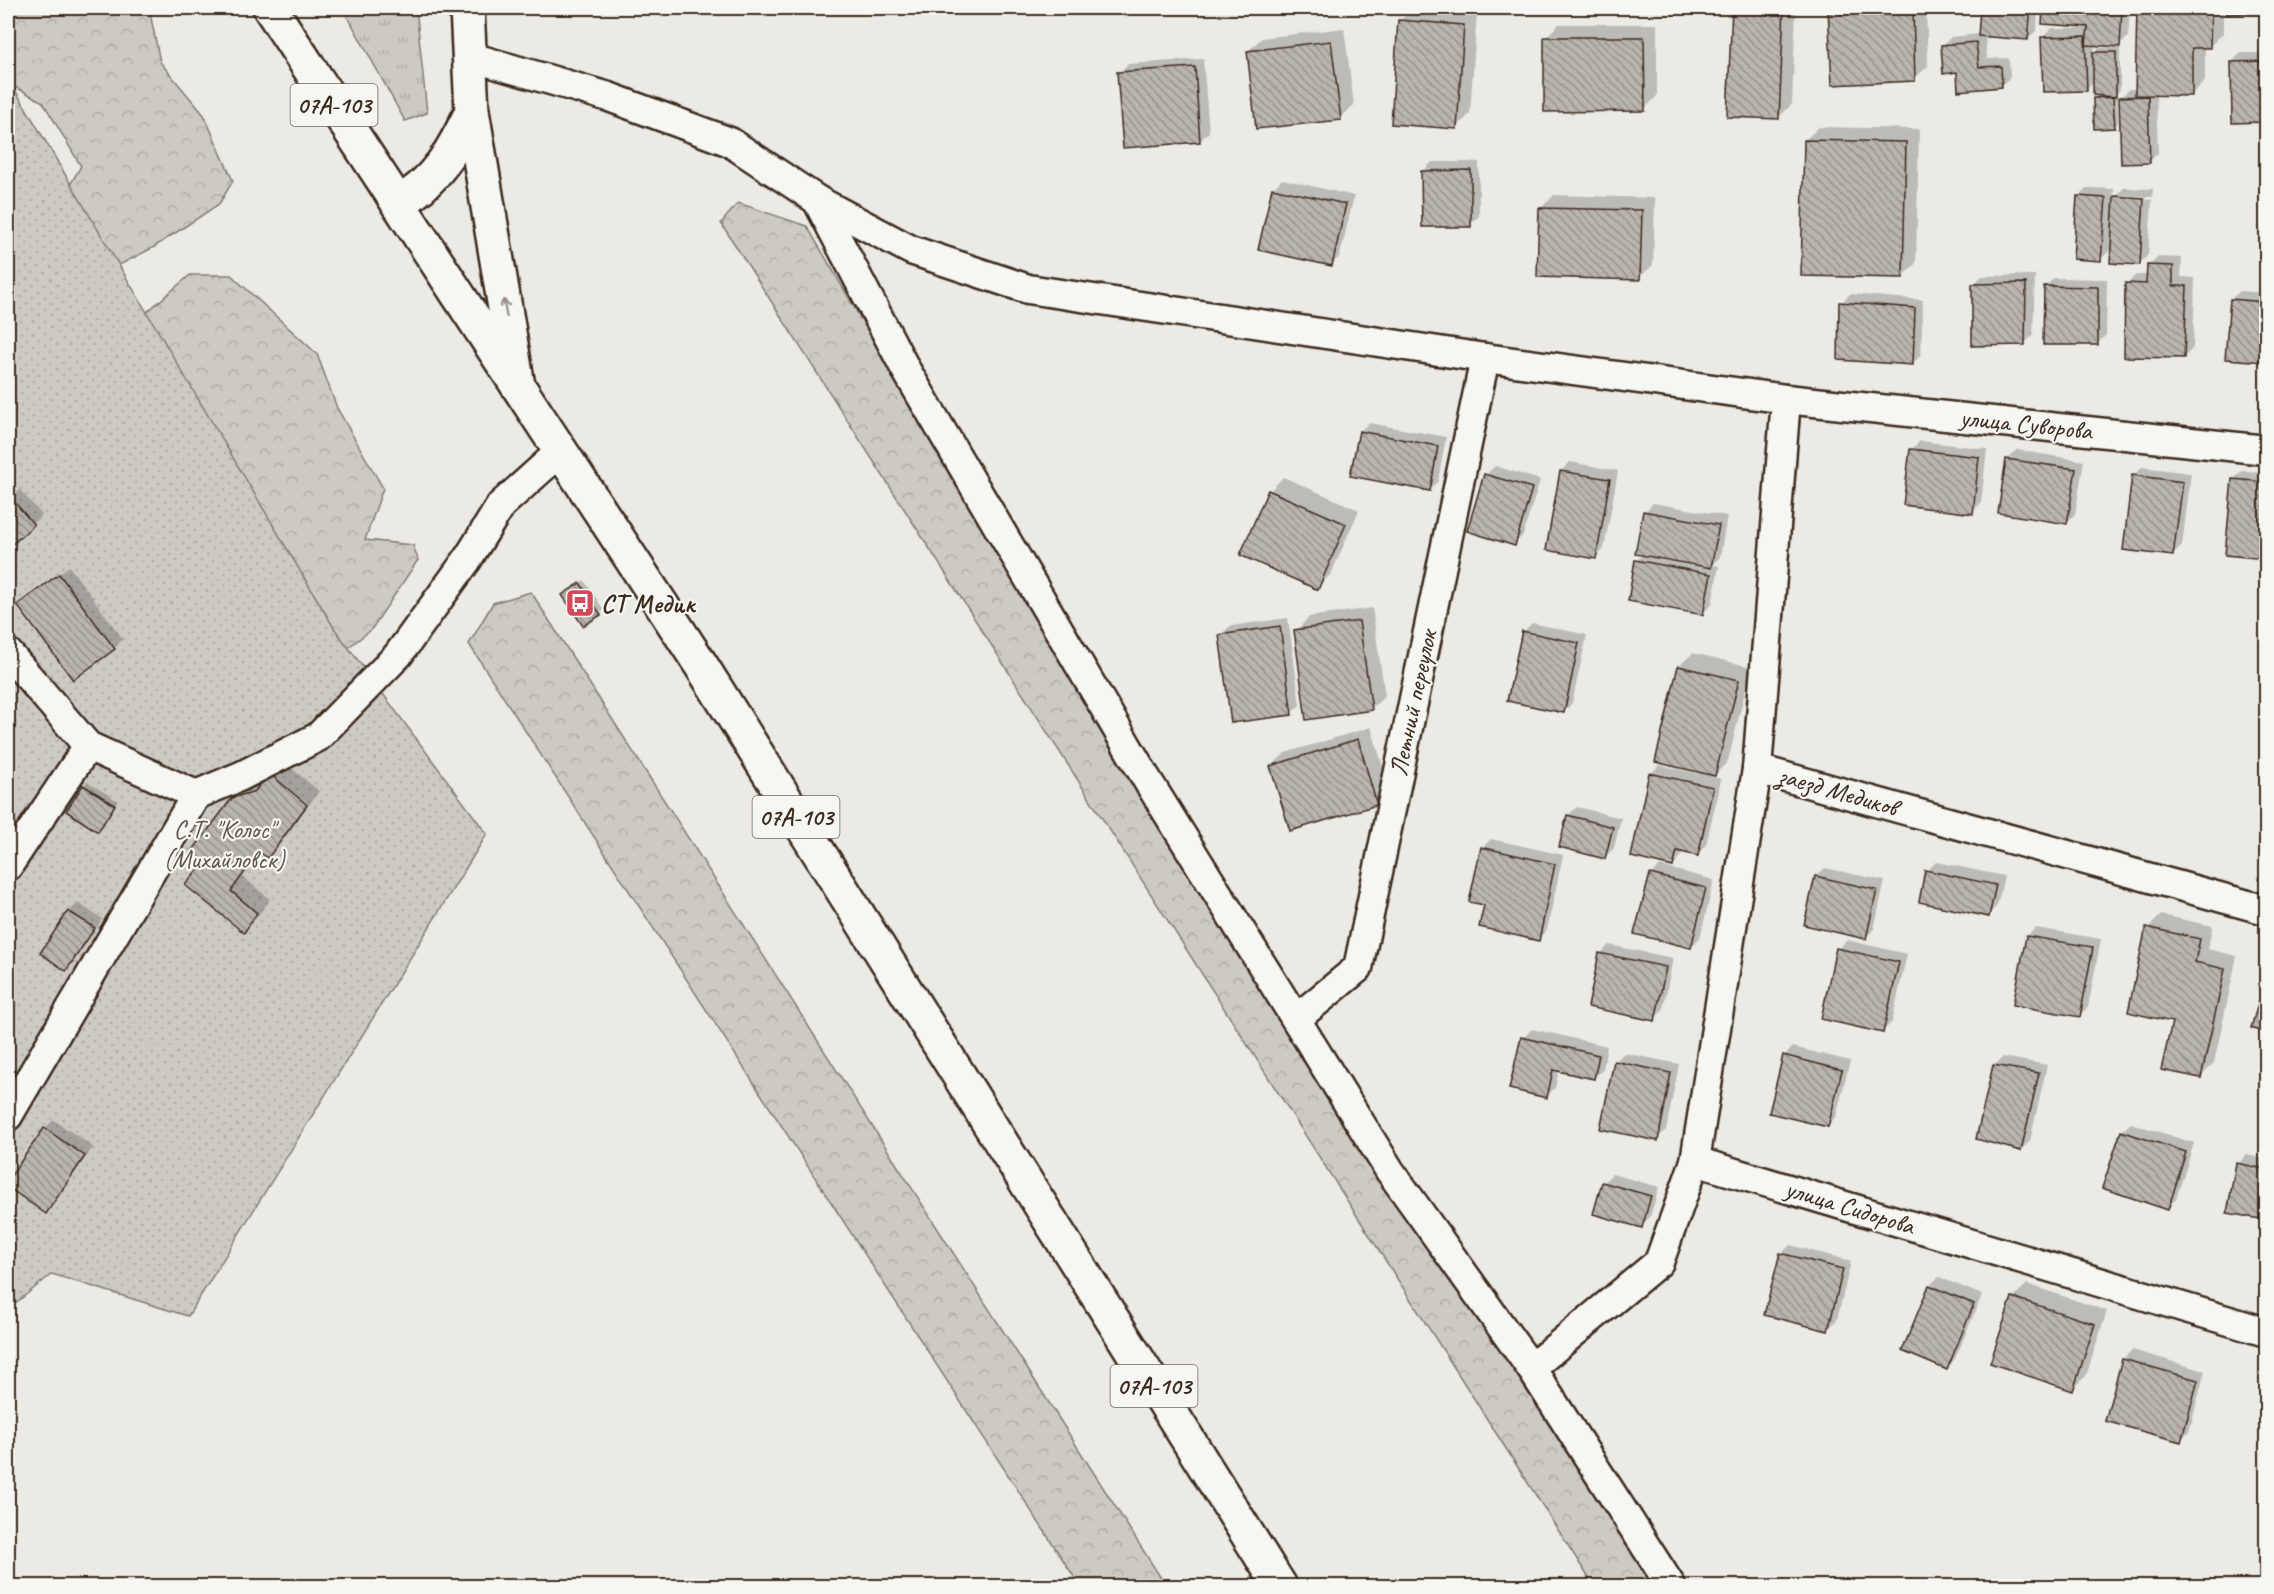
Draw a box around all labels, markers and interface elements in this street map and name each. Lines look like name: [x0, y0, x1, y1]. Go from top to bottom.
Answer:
road number: 07А-103: [290, 84, 378, 126]
one-way arrow: [499, 298, 510, 318]
street label: улица Суворова: [1956, 400, 2095, 448]
bus stop icon: СТ Медик: [564, 587, 596, 619]
place label: СТ Медик: [601, 587, 696, 620]
street label: Летний переулок: [1381, 625, 1445, 779]
street label: заезд Медиков: [1772, 757, 1906, 826]
road number: 07А-103: [752, 796, 840, 838]
park label: С.Т. "Колос" (Михайловск): [163, 813, 286, 876]
street label: улица Сидорова: [1780, 1171, 1920, 1243]
road number: 07А-103: [1110, 1365, 1198, 1407]

